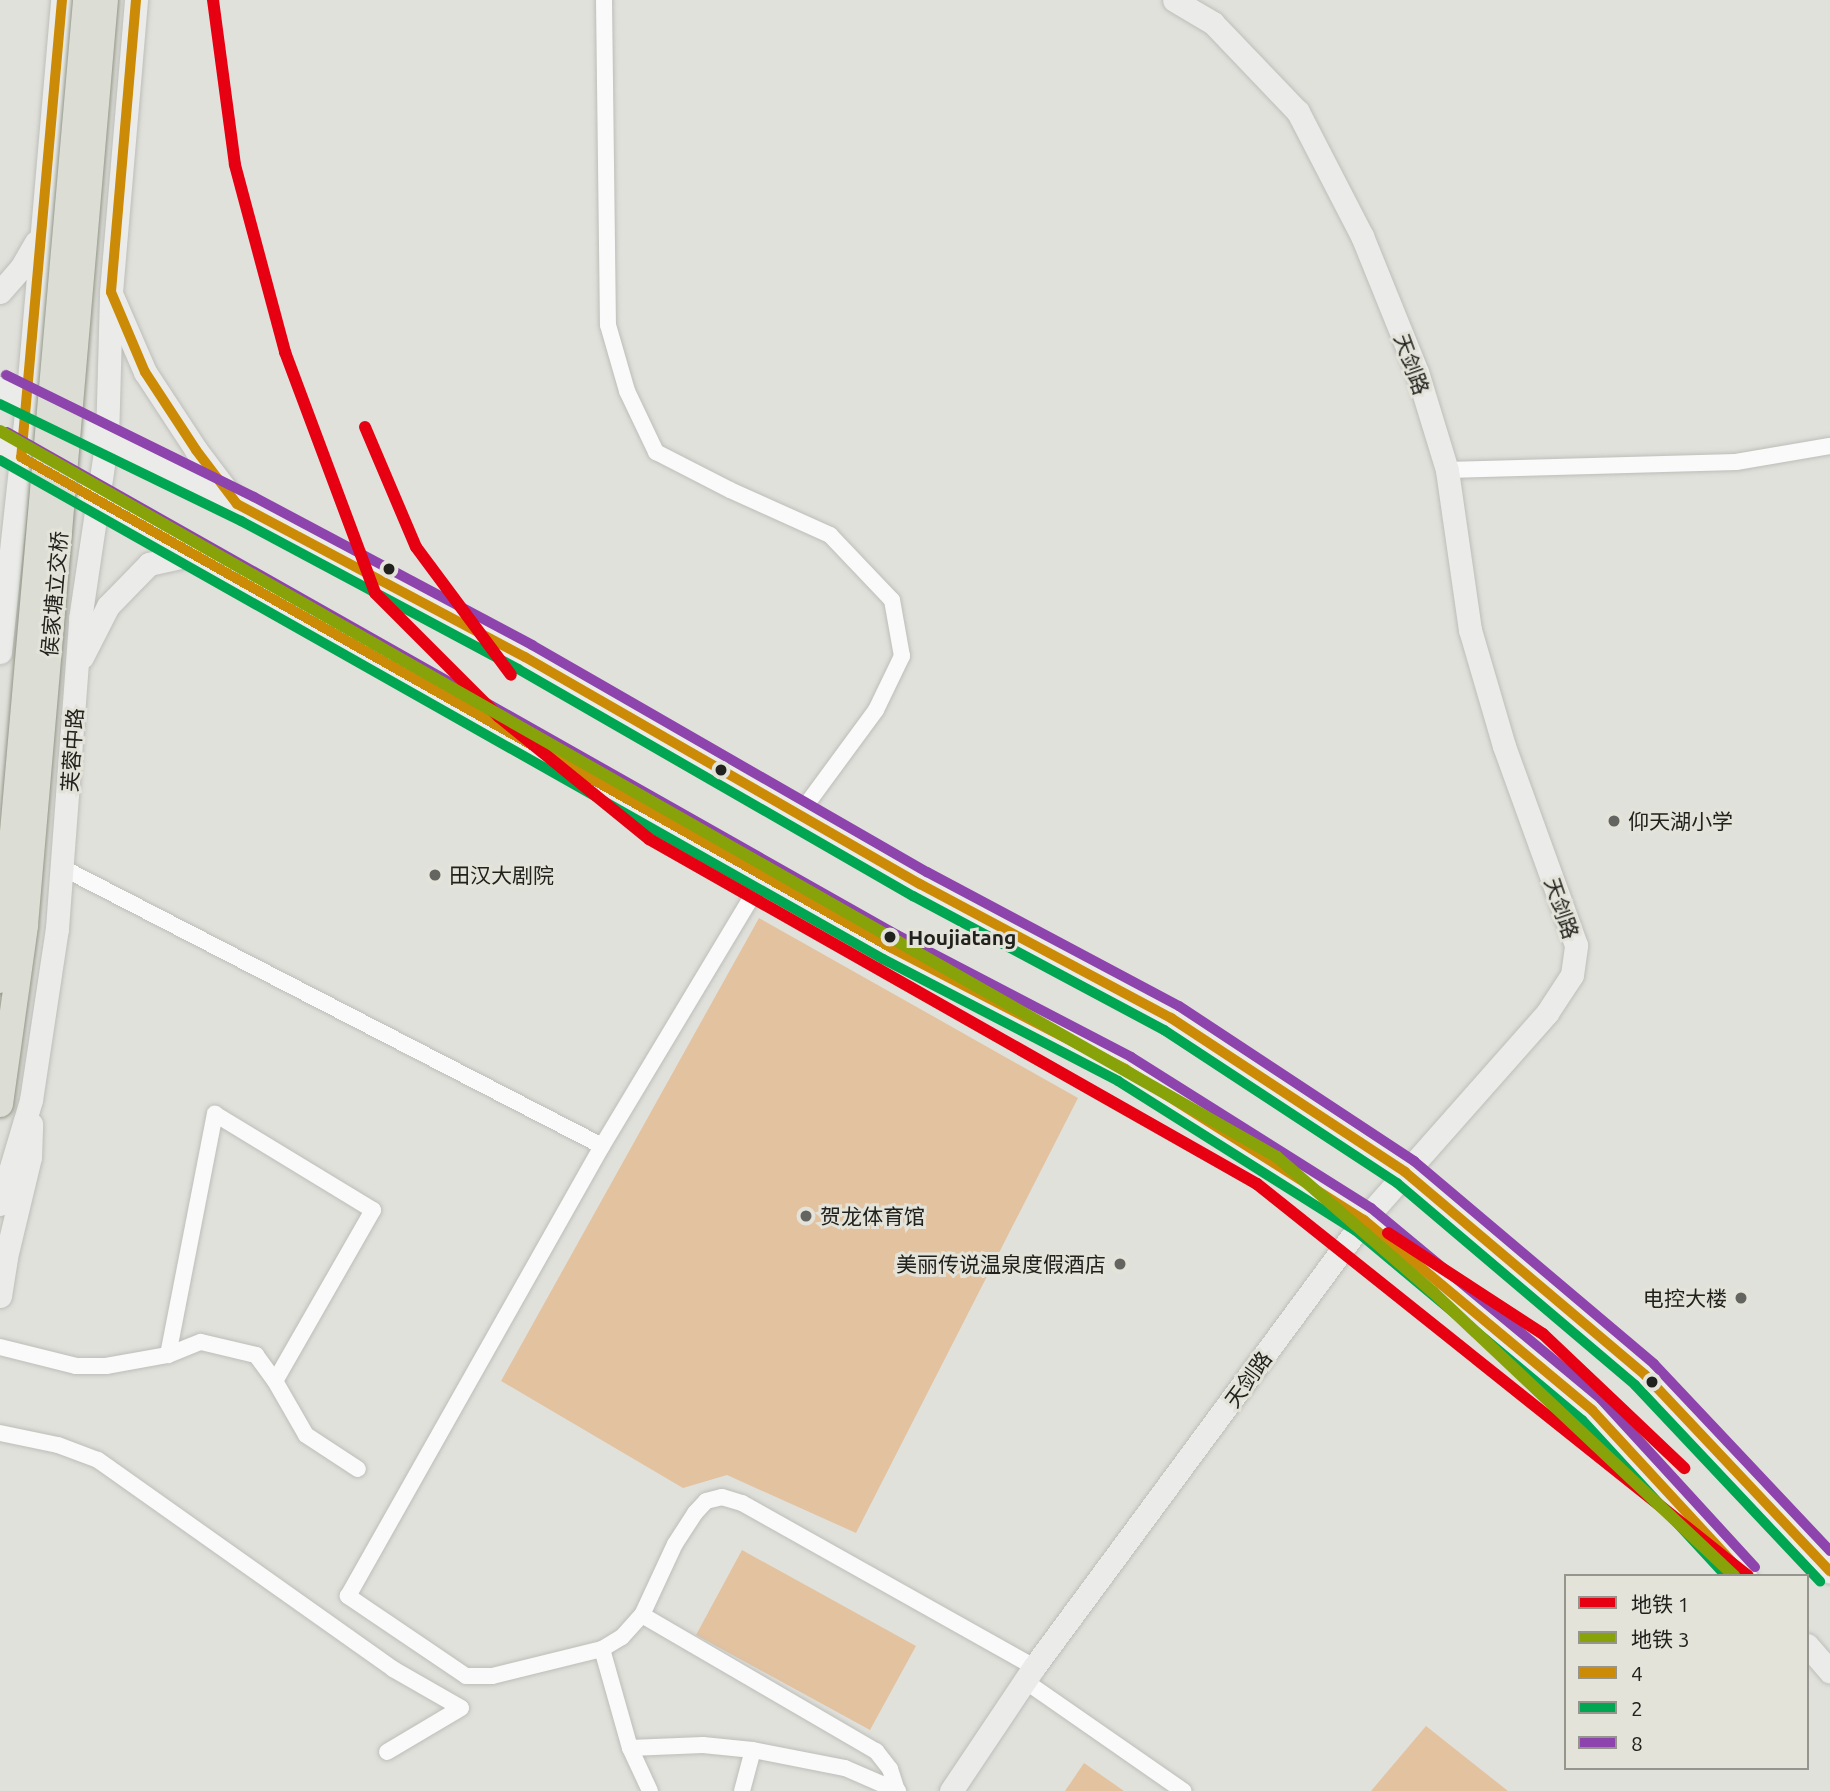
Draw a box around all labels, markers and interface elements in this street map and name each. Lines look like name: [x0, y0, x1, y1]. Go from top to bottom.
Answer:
street label: 天剑路: [1389, 330, 1435, 398]
street label: 侯家塘立交桥: [36, 530, 72, 658]
unlabelled marker: [382, 562, 396, 576]
street label: 芙蓉中路: [57, 707, 87, 793]
unlabelled marker: [714, 763, 728, 777]
place label: 仰天湖小学: [1628, 808, 1733, 834]
marker: 仰天湖小学: [1606, 813, 1622, 829]
place label: 田汉大剧院: [449, 862, 554, 888]
marker: 田汉大剧院: [427, 867, 443, 883]
street label: 天剑路: [1540, 874, 1584, 942]
place label: Houjiatang: [908, 924, 1016, 950]
marker: Houjiatang: [878, 925, 902, 949]
place label: 贺龙体育馆: [820, 1203, 925, 1229]
marker: 贺龙体育馆: [798, 1208, 814, 1224]
place label: 美丽传说温泉度假酒店: [896, 1251, 1106, 1277]
marker: 美丽传说温泉度假酒店: [1112, 1256, 1128, 1272]
place label: 电控大楼: [1643, 1285, 1727, 1311]
marker: 电控大楼: [1733, 1290, 1749, 1306]
street label: 天剑路: [1219, 1346, 1277, 1412]
unlabelled marker: [1645, 1375, 1659, 1389]
legend: [1564, 1574, 1809, 1770]
text: 地铁 1: [1631, 1592, 1690, 1616]
text: 地铁 3: [1631, 1627, 1690, 1651]
text: 4: [1631, 1661, 1643, 1685]
text: 2: [1631, 1696, 1643, 1720]
text: 8: [1631, 1731, 1643, 1755]

